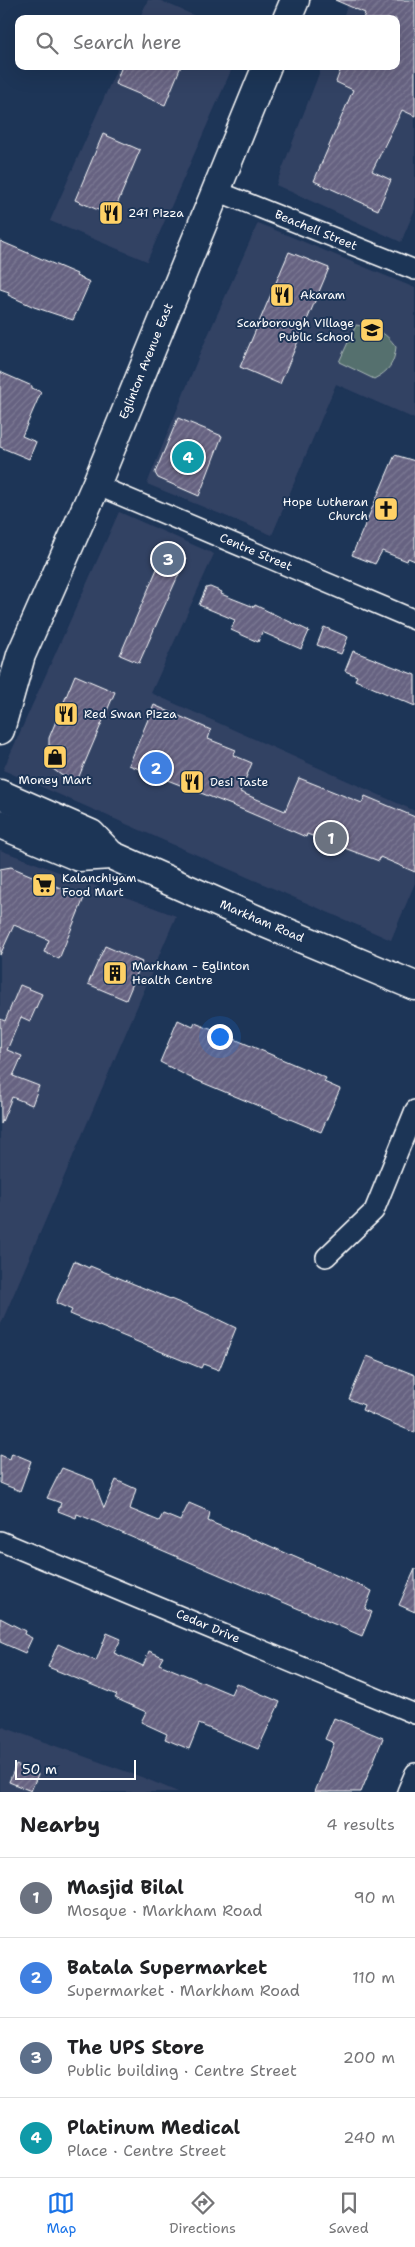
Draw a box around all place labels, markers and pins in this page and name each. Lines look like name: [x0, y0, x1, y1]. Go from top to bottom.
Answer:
restaurant icon: 241 Pizza: [98, 200, 124, 226]
place label: 241 Pizza: [128, 205, 184, 221]
restaurant icon: Akaram: [269, 282, 295, 308]
place label: Akaram: [300, 287, 345, 303]
place label: Scarborough Village Public School: [237, 315, 354, 345]
school or university icon: Scarborough Village Public School: [359, 317, 385, 343]
pin: 4: [172, 438, 204, 476]
place label: Hope Lutheran Church: [283, 494, 368, 524]
church icon: Hope Lutheran Church: [373, 496, 399, 522]
pin: 3: [152, 540, 184, 578]
restaurant icon: Red Swan Pizza: [53, 701, 79, 727]
place label: Red Swan Pizza: [84, 706, 177, 722]
shop icon: Money Mart: [42, 744, 68, 770]
pin: 2: [140, 749, 172, 787]
restaurant icon: Desi Taste: [179, 769, 205, 795]
place label: Money Mart: [19, 772, 92, 788]
place label: Desi Taste: [210, 774, 269, 790]
pin: 1: [315, 819, 347, 857]
place label: Kalanchiyam Food Mart: [62, 870, 136, 900]
supermarket icon: Kalanchiyam Food Mart: [31, 872, 57, 898]
place label: Markham - Eglinton Health Centre: [132, 958, 250, 988]
building icon: Markham - Eglinton Health Centre: [102, 960, 128, 986]

